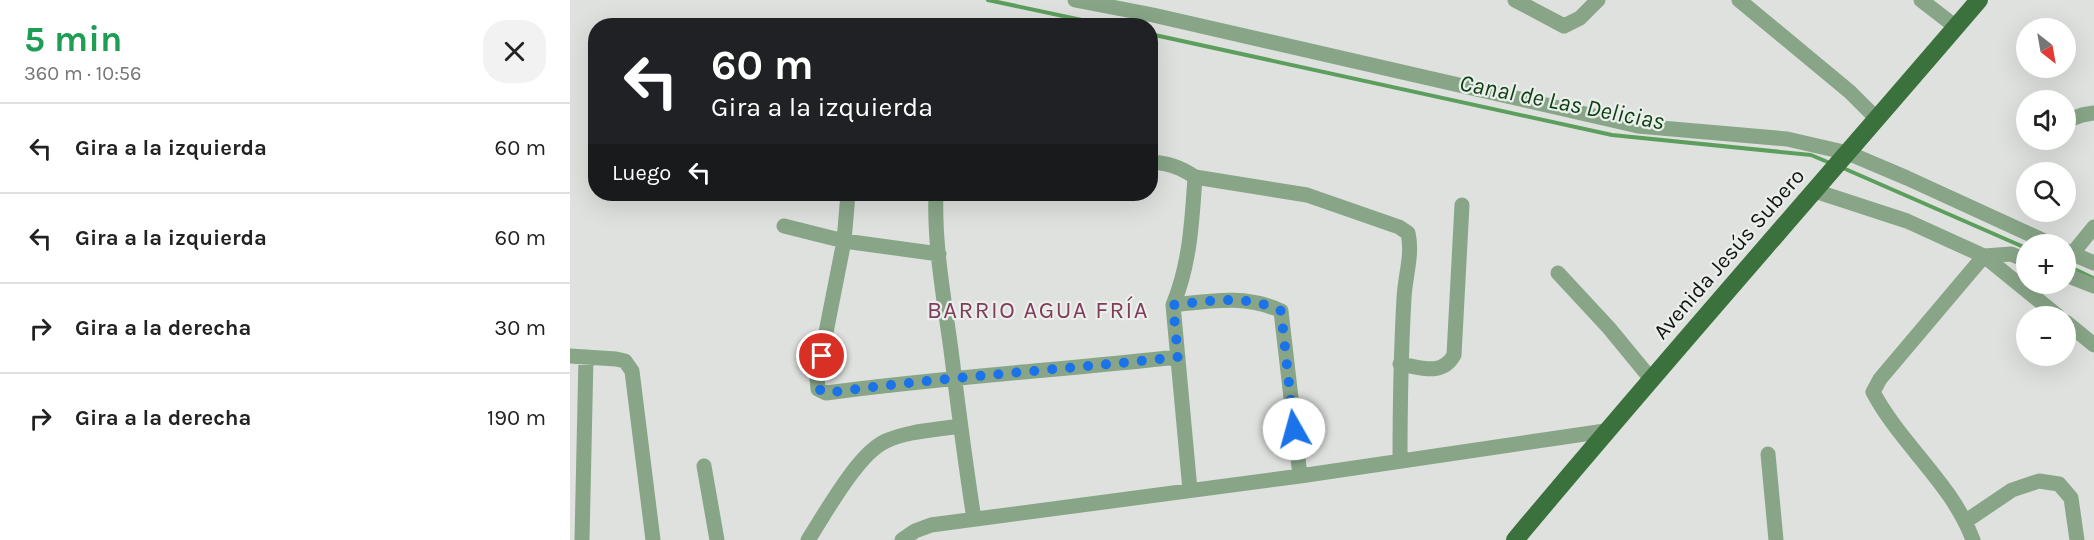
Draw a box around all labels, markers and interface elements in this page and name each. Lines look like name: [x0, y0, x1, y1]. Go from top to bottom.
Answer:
text: 5 min: [24, 18, 122, 60]
north arrow: [2016, 18, 2076, 78]
map controls: [2016, 18, 2076, 366]
button: close: [483, 20, 546, 83]
text: 60 m: [711, 40, 814, 90]
icon: left: [612, 42, 690, 120]
text: 360 m · 10:56: [24, 62, 142, 85]
water label: Canal de Las Delicias: [1457, 68, 1667, 136]
button: sound: [2016, 90, 2076, 150]
text: Gira a la izquierda: [711, 91, 933, 123]
icon: left: [24, 132, 57, 165]
text: Gira a la izquierda: [75, 135, 267, 161]
text: 60 m: [495, 135, 546, 161]
icon: left: [683, 156, 716, 189]
text: Luego: [612, 160, 671, 186]
button: search: [2016, 162, 2076, 222]
street label: Avenida Jesús Subero: [1648, 163, 1810, 345]
icon: left: [24, 222, 57, 255]
text: Gira a la izquierda: [75, 225, 267, 251]
text: 60 m: [495, 225, 546, 251]
button: +: [2016, 234, 2076, 294]
district label: BARRIO AGUA FRÍA: [927, 295, 1149, 324]
button: −: [2016, 306, 2076, 366]
icon: right: [24, 312, 57, 345]
text: Gira a la derecha: [75, 315, 251, 341]
text: 30 m: [494, 315, 546, 341]
pin: [796, 330, 847, 381]
icon: arrive: [805, 339, 838, 372]
position arrow: [1262, 397, 1326, 461]
icon: right: [24, 402, 57, 435]
text: Gira a la derecha: [75, 405, 251, 431]
text: 190 m: [487, 405, 546, 431]

